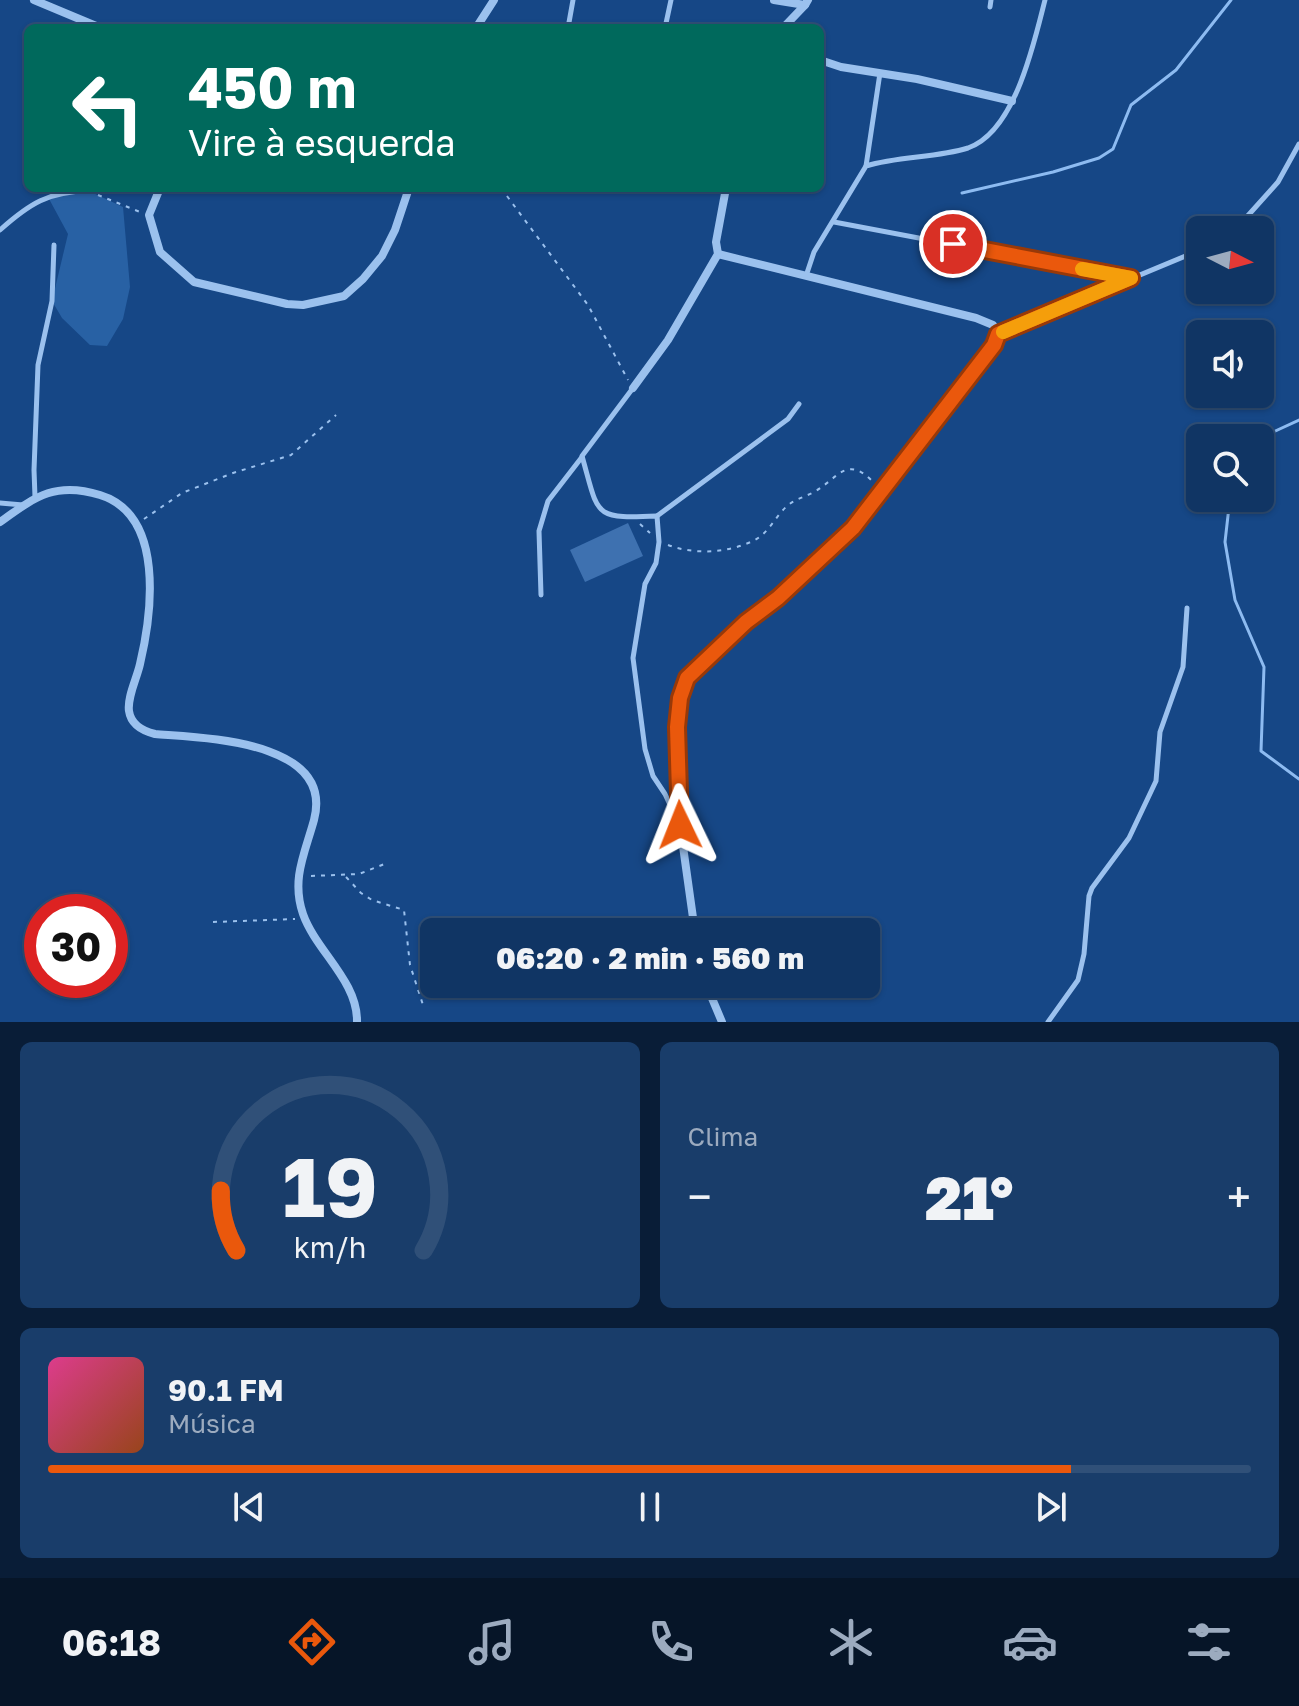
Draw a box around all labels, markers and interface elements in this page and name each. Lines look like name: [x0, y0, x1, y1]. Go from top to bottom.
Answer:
text: 450 m: [188, 53, 357, 120]
icon: left: [56, 56, 160, 160]
text: Vire à esquerda: [188, 121, 456, 164]
pin: [919, 210, 987, 278]
north arrow: [1186, 216, 1274, 304]
map controls: [1186, 216, 1274, 512]
icon: arrive: [931, 222, 975, 266]
button: sound: [1186, 320, 1274, 408]
button: search: [1186, 424, 1274, 512]
position arrow: [638, 783, 722, 867]
speed limit sign: 30: [24, 894, 128, 998]
text: 06:20 · 2 min · 560 m: [496, 940, 804, 976]
text: Clima: [688, 1121, 758, 1152]
text: 19: [282, 1135, 378, 1235]
text: 21°: [925, 1161, 1013, 1233]
text: −: [688, 1170, 712, 1223]
text: +: [1227, 1170, 1251, 1223]
text: km/h: [293, 1230, 366, 1264]
text: 90.1 FM: [168, 1372, 284, 1408]
text: Música: [168, 1408, 256, 1439]
icon: previous: [227, 1485, 271, 1529]
icon: pause: [628, 1485, 672, 1529]
icon: next: [1029, 1485, 1073, 1529]
icon: directions: [284, 1614, 340, 1670]
icon: music: [464, 1614, 520, 1670]
icon: phone: [643, 1614, 699, 1670]
icon: climate: [823, 1614, 879, 1670]
icon: car: [1002, 1614, 1058, 1670]
icon: filters: [1181, 1614, 1237, 1670]
text: 06:18: [62, 1621, 161, 1664]

